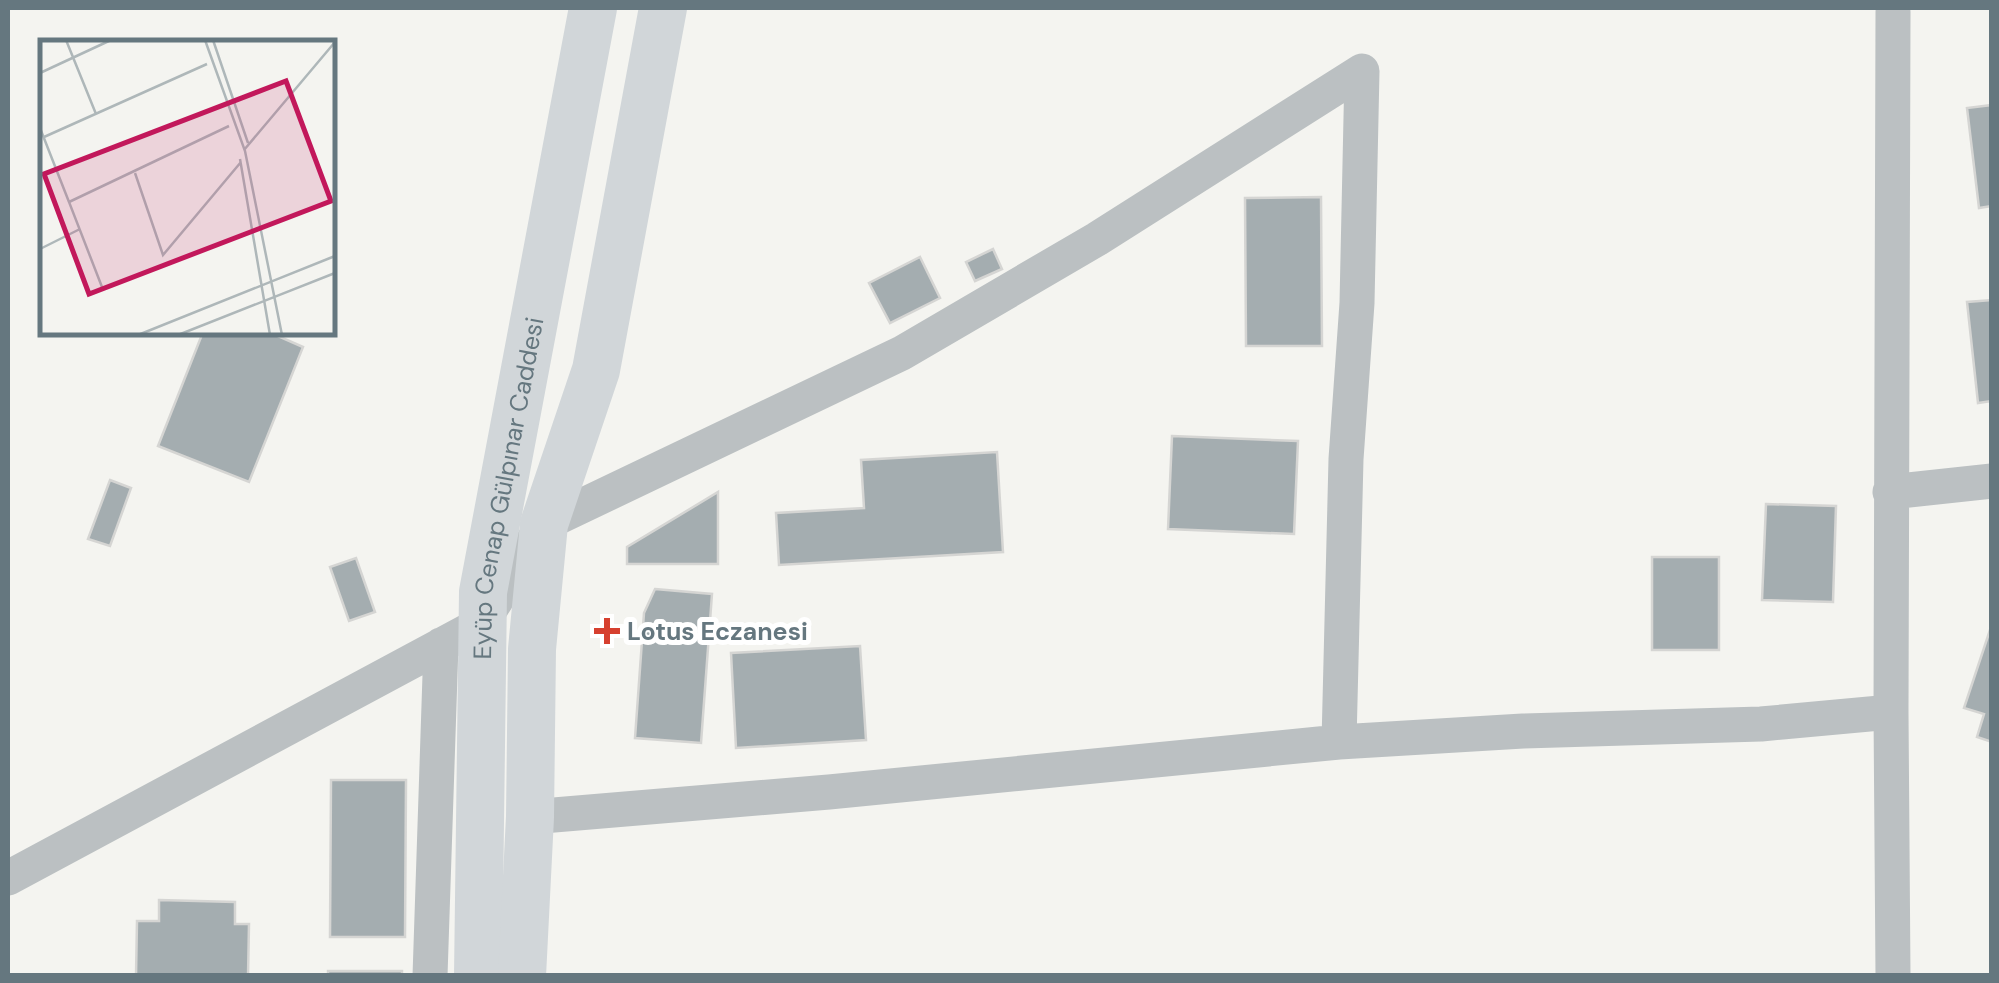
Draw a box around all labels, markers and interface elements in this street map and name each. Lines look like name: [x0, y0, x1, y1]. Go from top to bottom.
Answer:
inset map: [40, 40, 335, 335]
street label: Eyüp Cenap Gülpınar Caddesi: [466, 314, 551, 660]
place label: Lotus Eczanesi: [627, 615, 808, 648]
marker: Lotus Eczanesi: [596, 620, 618, 642]

